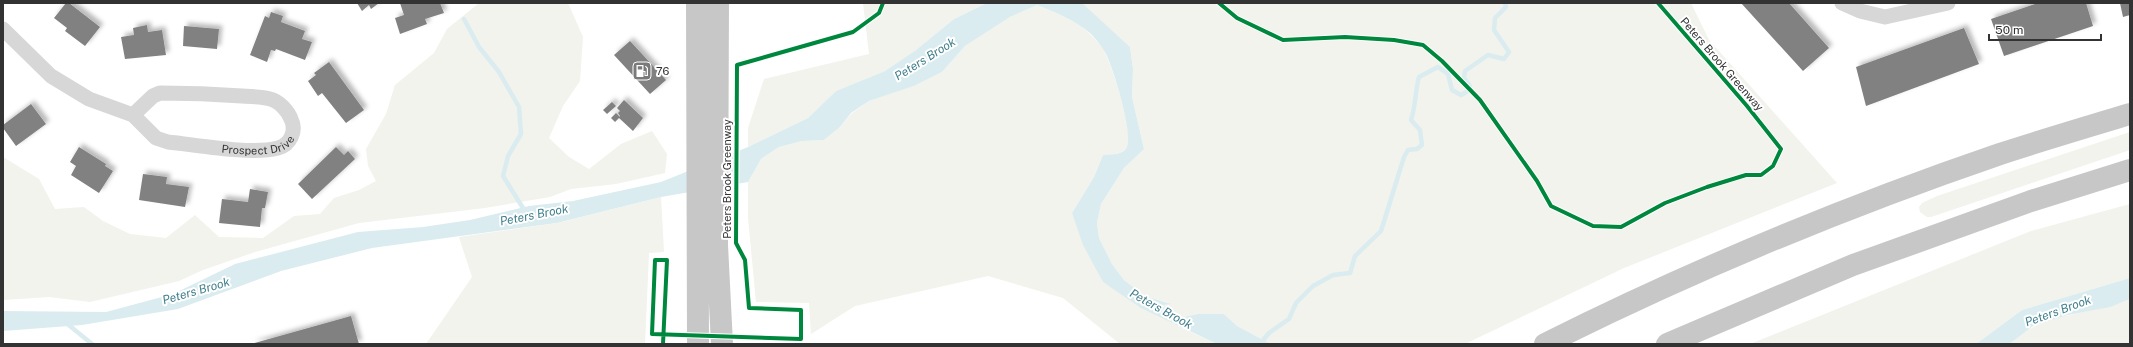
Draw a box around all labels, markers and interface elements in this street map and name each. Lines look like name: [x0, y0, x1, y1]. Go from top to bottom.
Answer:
street label: Peters Brook Greenway: [1678, 15, 1766, 113]
scale bar: [1989, 16, 2101, 42]
text: 50 m: [1995, 23, 2023, 37]
water label: Peters Brook: [892, 34, 959, 83]
fuel station icon: 76: [631, 60, 653, 82]
place label: 76: [656, 65, 669, 77]
street label: Peters Brook Greenway: [721, 119, 733, 239]
street label: Prospect Drive: [221, 133, 297, 156]
water label: Peters Brook: [499, 201, 570, 228]
water label: Peters Brook: [161, 275, 232, 307]
water label: Peters Brook: [1127, 286, 1195, 332]
water label: Peters Brook: [2023, 292, 2093, 329]

